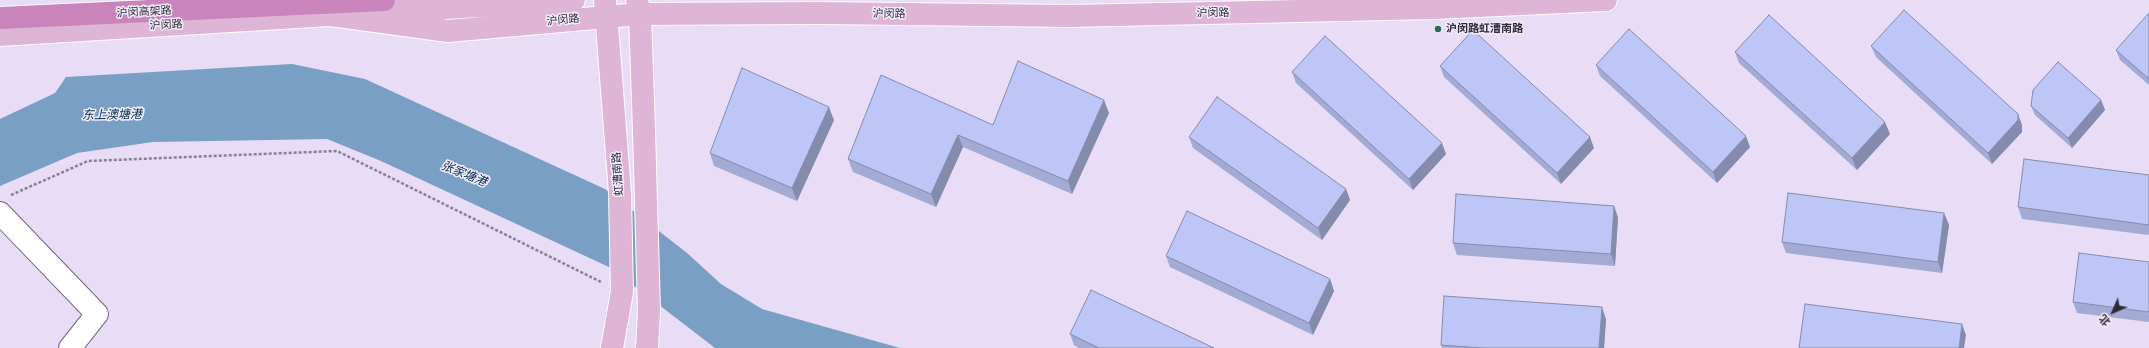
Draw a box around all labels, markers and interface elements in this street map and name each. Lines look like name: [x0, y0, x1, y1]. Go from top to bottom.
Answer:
street label: 沪闵高架路: [116, 4, 172, 20]
street label: 沪闵路: [1196, 6, 1230, 20]
street label: 沪闵路: [872, 7, 906, 21]
street label: 沪闵路: [546, 12, 580, 28]
street label: 沪闵路: [149, 18, 183, 32]
place label: 沪闵路虹漕南路: [1446, 22, 1523, 36]
marker: 沪闵路虹漕南路: [1433, 24, 1443, 34]
water label: 东上澳塘港: [82, 107, 142, 123]
street label: 虹漕南路: [610, 152, 626, 196]
water label: 张家塘港: [439, 158, 489, 190]
north arrow: [2093, 292, 2133, 332]
text: 北: [2096, 312, 2113, 329]

